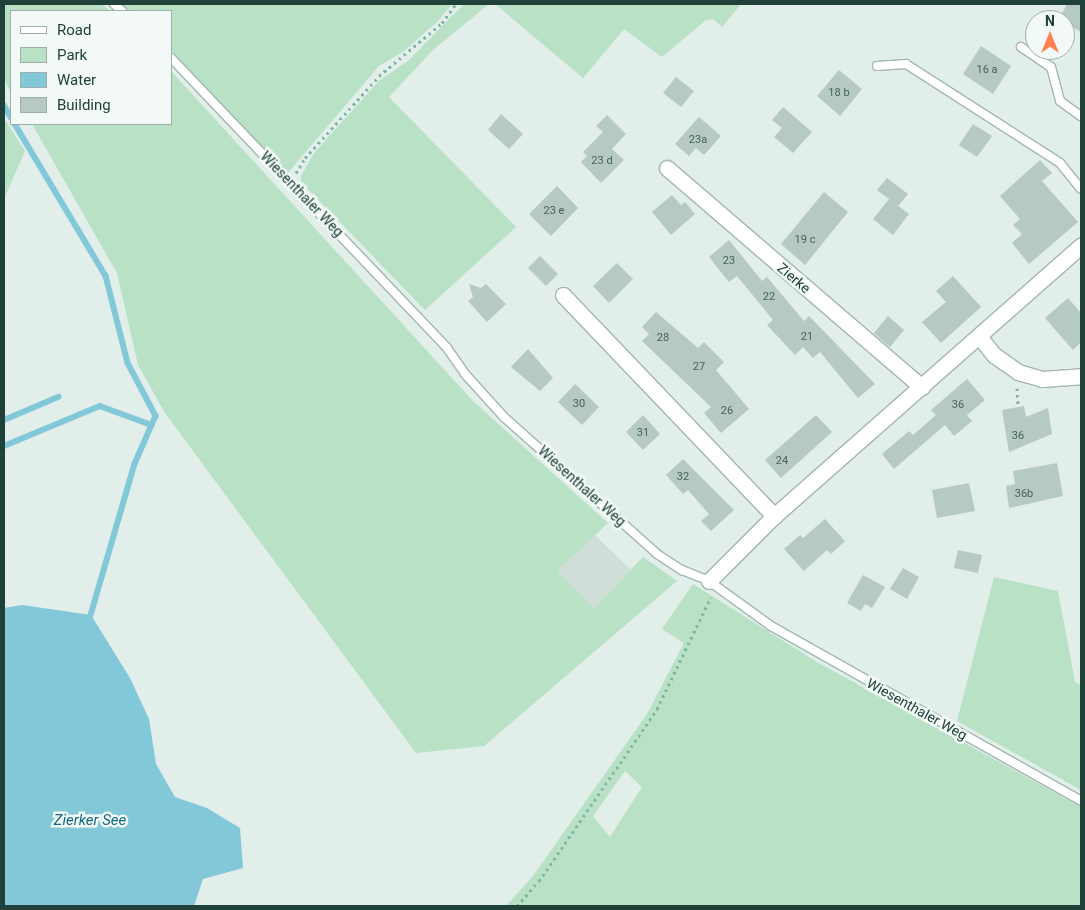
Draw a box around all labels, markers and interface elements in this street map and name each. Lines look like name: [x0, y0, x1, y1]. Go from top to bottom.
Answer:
legend: [10, 10, 172, 125]
north arrow: [1025, 10, 1075, 60]
text: N: [1045, 13, 1055, 29]
text: Road: [57, 21, 91, 39]
text: Park: [57, 46, 87, 64]
house number: 16 a: [976, 63, 998, 77]
text: Water: [57, 71, 96, 89]
house number: 18 b: [828, 86, 850, 100]
text: Building: [57, 96, 111, 114]
house number: 23a: [689, 133, 707, 147]
street label: Wiesenthaler Weg: [257, 148, 347, 240]
house number: 23 d: [591, 154, 613, 168]
house number: 23 e: [544, 204, 564, 218]
house number: 19 c: [795, 233, 815, 247]
house number: 23: [723, 254, 735, 268]
street label: Zierke: [774, 259, 814, 297]
house number: 22: [763, 290, 775, 304]
house number: 21: [801, 330, 813, 344]
house number: 28: [657, 331, 669, 345]
house number: 27: [693, 360, 705, 374]
house number: 30: [573, 397, 585, 411]
house number: 36: [952, 398, 964, 412]
house number: 26: [721, 404, 733, 418]
house number: 31: [637, 426, 649, 440]
house number: 36: [1012, 429, 1024, 443]
street label: Wiesenthaler Weg: [535, 442, 629, 530]
house number: 24: [776, 454, 788, 468]
house number: 32: [677, 470, 689, 484]
house number: 36b: [1015, 487, 1033, 501]
street label: Wiesenthaler Weg: [864, 674, 970, 744]
water label: Zierker See: [54, 812, 126, 830]

